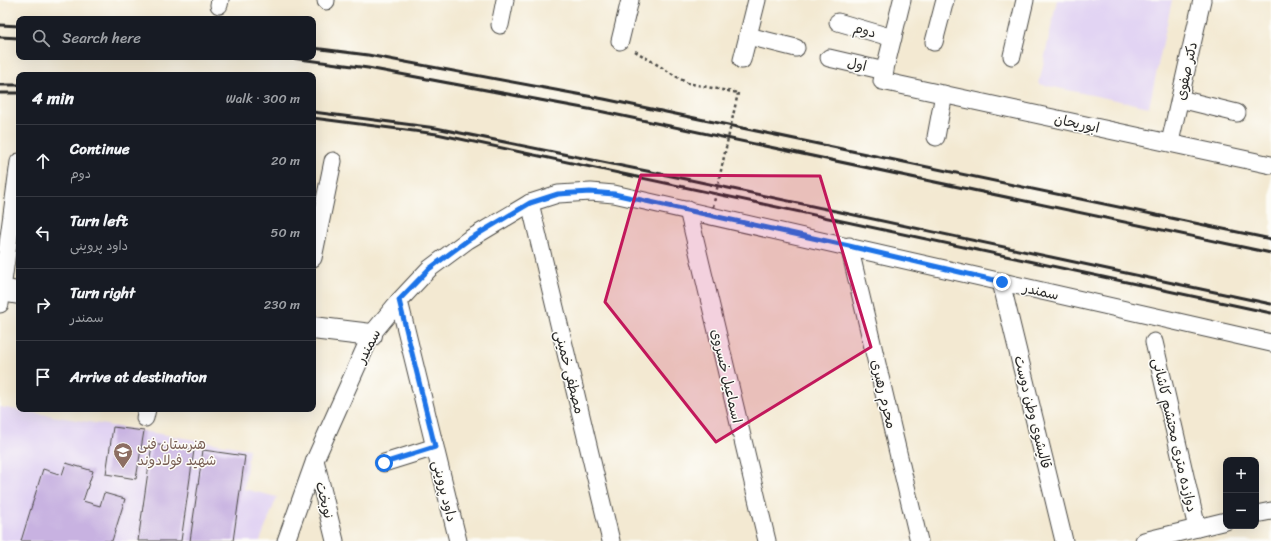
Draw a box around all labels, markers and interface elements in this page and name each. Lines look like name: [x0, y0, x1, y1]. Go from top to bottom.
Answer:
street label: دوم: [850, 15, 879, 46]
search box: [16, 16, 316, 60]
text: Search here: [62, 25, 141, 51]
icon: search: [30, 27, 52, 49]
street label: دکتر صفوی: [1168, 40, 1205, 103]
street label: اول: [845, 50, 869, 79]
text: 4 min: [32, 83, 74, 113]
text: Walk · 300 m: [226, 87, 300, 110]
street label: ابوریحان: [1052, 106, 1102, 140]
text: Continue: [70, 136, 130, 162]
text: 20 m: [271, 149, 300, 172]
icon: ahead: [32, 150, 54, 172]
text: دوم: [70, 162, 91, 185]
text: Turn left: [70, 208, 128, 234]
text: 50 m: [270, 221, 300, 244]
icon: left: [32, 222, 54, 244]
text: داود پروینی: [70, 234, 128, 257]
route end: [993, 273, 1011, 291]
street label: سمندر: [1019, 275, 1061, 308]
text: Turn right: [70, 280, 135, 306]
text: 230 m: [264, 293, 300, 316]
icon: right: [32, 294, 54, 316]
text: سمندر: [70, 306, 104, 329]
street label: سمندر: [348, 324, 388, 369]
street label: اسماعیل خسروی: [704, 327, 749, 426]
street label: مصطفی خمینی: [547, 328, 592, 417]
street label: قالیشوی وطن دوست: [1006, 353, 1059, 471]
street label: دوازده متری محتشم کاشانی: [1145, 356, 1204, 515]
street label: محرم رهبری: [863, 357, 904, 431]
text: Arrive at destination: [70, 364, 207, 390]
icon: arrive: [32, 366, 54, 388]
place label: هنرستان فنی شهید فولادوند: [137, 432, 216, 473]
school or university icon: هنرستان فنی شهید فولادوند: [112, 441, 134, 469]
route start: [375, 454, 393, 472]
map controls: [1223, 457, 1259, 529]
button: +: [1223, 457, 1259, 493]
street label: داود پروینی: [425, 458, 464, 525]
street label: نوبخت: [308, 479, 341, 521]
button: −: [1223, 493, 1259, 529]

